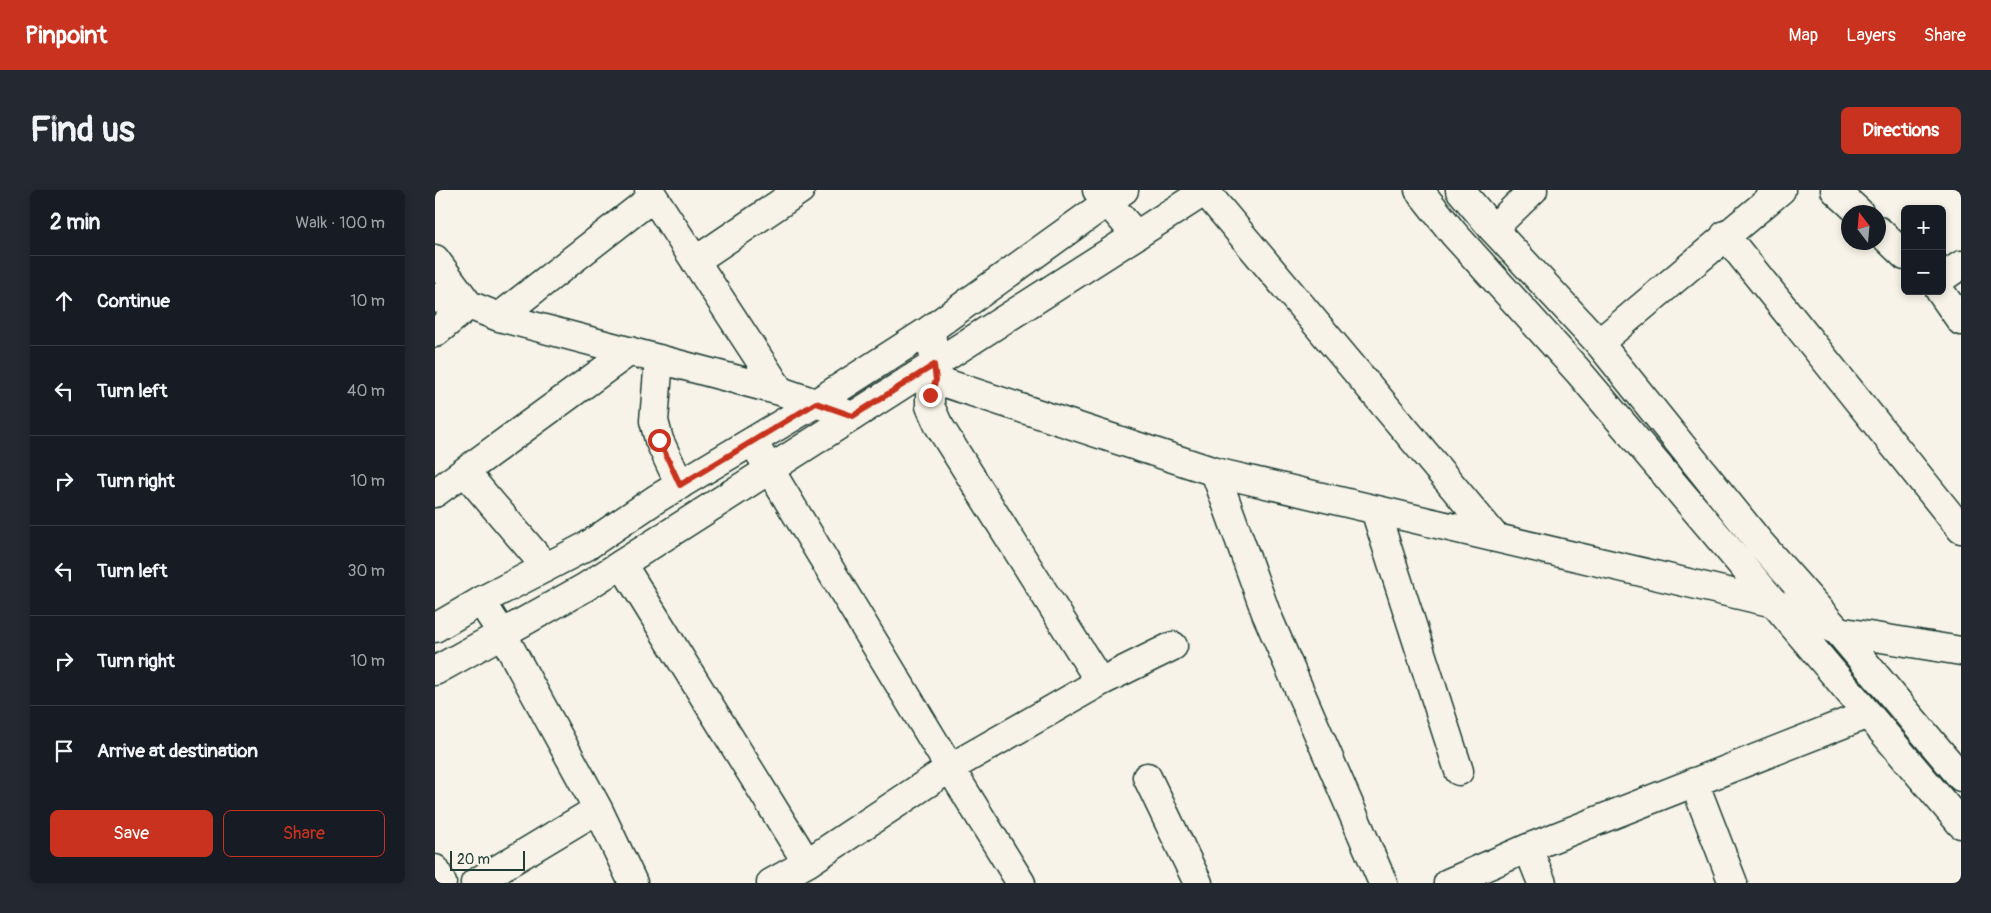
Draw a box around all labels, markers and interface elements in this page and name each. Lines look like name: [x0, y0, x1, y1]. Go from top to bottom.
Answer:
text: Pinpoint: [25, 21, 107, 50]
text: Map: [1789, 24, 1818, 47]
text: Layers: [1846, 24, 1896, 47]
text: Share: [1924, 24, 1966, 47]
button: Directions: [1841, 107, 1961, 154]
text: Find us: [30, 108, 135, 152]
north arrow: [1841, 205, 1886, 250]
map controls: [1901, 205, 1946, 295]
button: +: [1901, 205, 1946, 250]
text: 2 min: [50, 209, 100, 236]
text: Walk · 100 m: [296, 213, 385, 233]
button: −: [1901, 250, 1946, 295]
icon: ahead: [50, 287, 78, 315]
text: Continue: [97, 289, 170, 313]
text: 10 m: [350, 291, 385, 311]
icon: left: [50, 377, 78, 405]
text: Turn left: [97, 379, 167, 403]
text: 40 m: [347, 381, 385, 401]
route end: [919, 384, 942, 407]
route start: [648, 429, 671, 452]
icon: right: [50, 467, 78, 495]
text: Turn right: [97, 469, 175, 493]
text: 10 m: [350, 471, 385, 491]
icon: left: [50, 557, 78, 585]
text: Turn left: [97, 559, 167, 583]
text: 30 m: [347, 561, 385, 581]
icon: right: [50, 647, 78, 675]
text: Turn right: [97, 649, 175, 673]
text: 10 m: [350, 651, 385, 671]
icon: arrive: [50, 737, 78, 765]
text: Arrive at destination: [97, 739, 258, 763]
button: Save: [50, 810, 213, 857]
button: Share: [223, 810, 385, 857]
scale bar: [450, 848, 525, 871]
text: 20 m: [457, 851, 490, 868]

